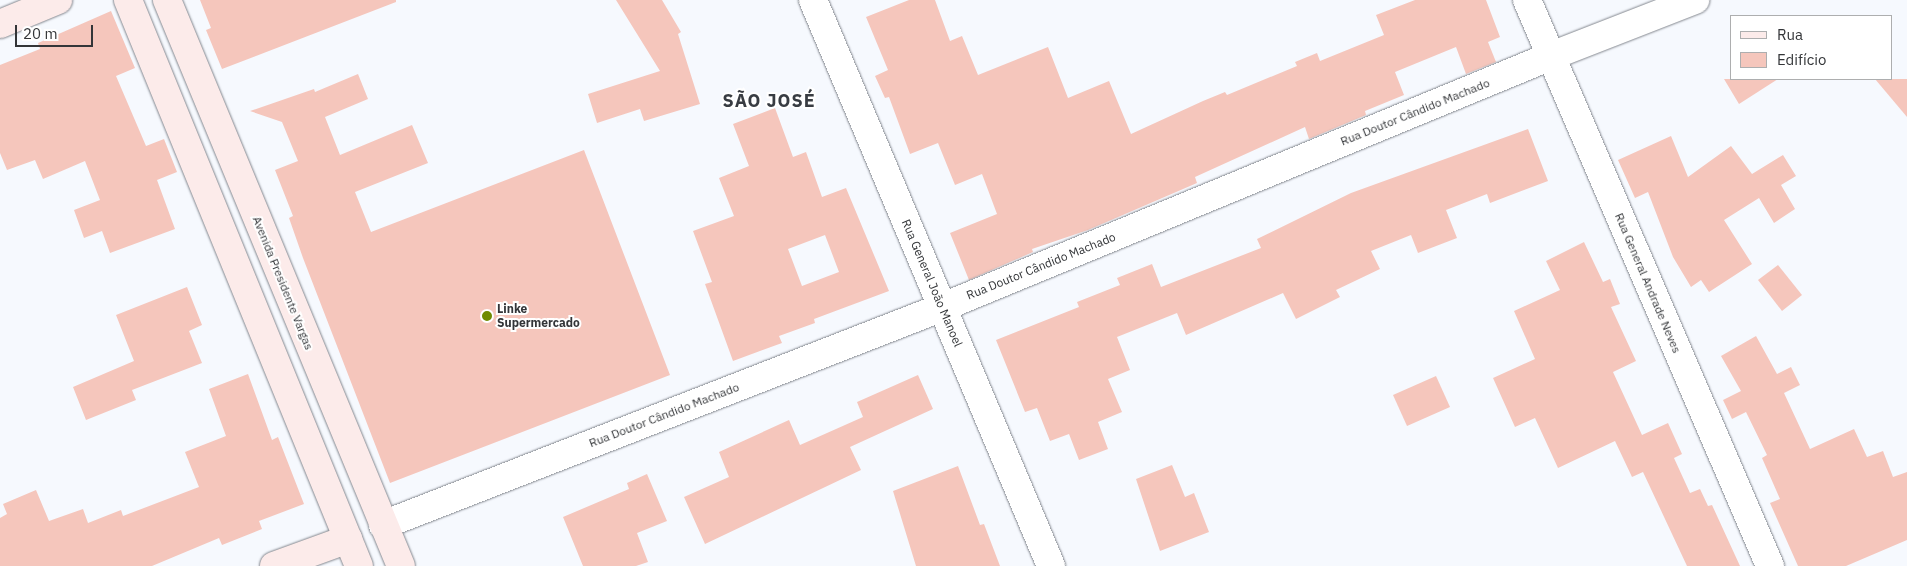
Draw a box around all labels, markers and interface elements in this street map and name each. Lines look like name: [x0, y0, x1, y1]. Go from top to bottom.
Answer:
scale bar: [18, 15, 95, 47]
legend: [1730, 15, 1892, 80]
text: 20 m: [23, 24, 58, 43]
text: Rua: [1777, 25, 1803, 44]
text: Edifício: [1777, 50, 1826, 69]
street label: Rua Doutor Cândido Machado: [1338, 75, 1492, 149]
district label: SÃO JOSÉ: [721, 90, 817, 112]
street label: Rua General Andrade Neves: [1612, 211, 1684, 355]
street label: Avenida Presidente Vargas: [250, 214, 316, 352]
street label: Rua General João Manoel: [899, 217, 965, 349]
street label: Rua Doutor Cândido Machado: [964, 229, 1118, 303]
place label: Linke Supermercado: [497, 302, 580, 330]
marker: Linke Supermercado: [481, 310, 493, 322]
street label: Rua Doutor Cândido Machado: [587, 380, 741, 450]

